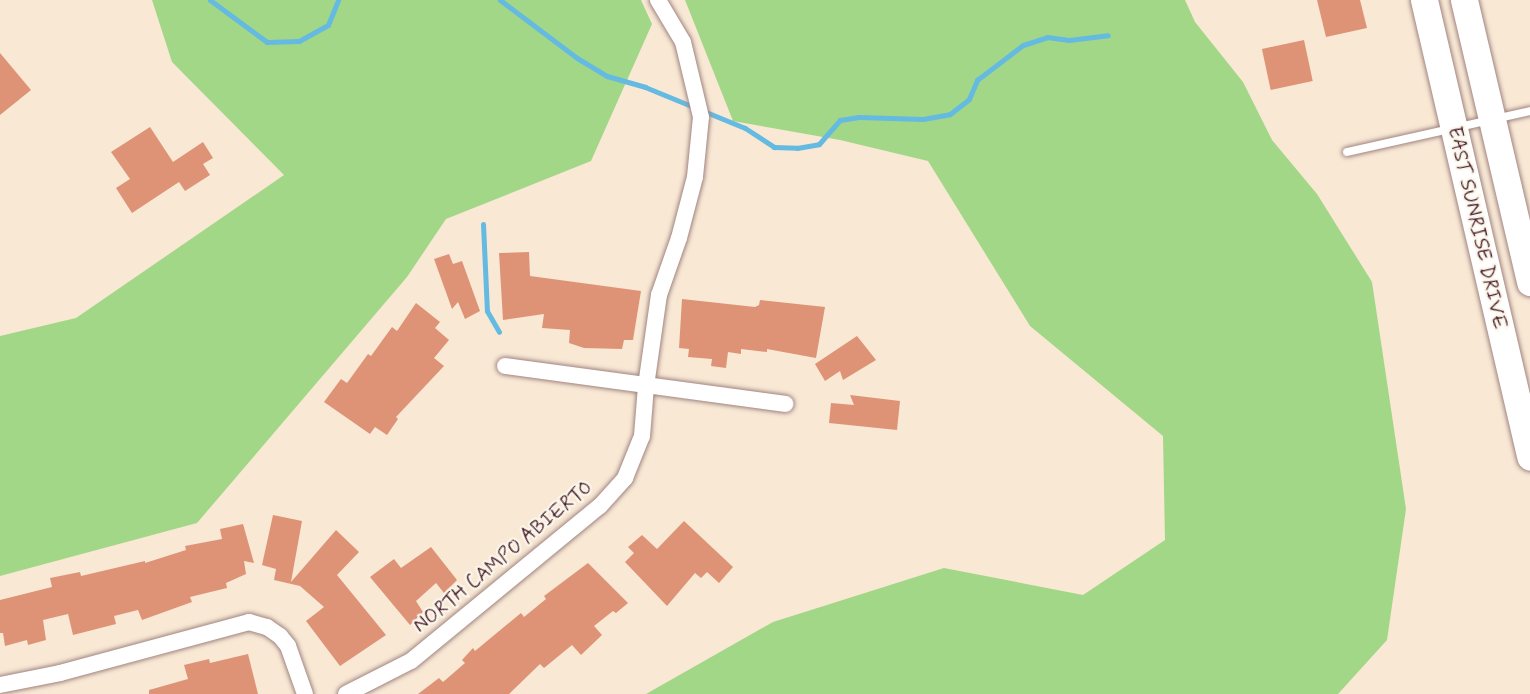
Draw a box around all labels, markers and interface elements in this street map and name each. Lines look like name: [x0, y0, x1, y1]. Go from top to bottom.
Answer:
street label: EAST SUNRISE DRIVE: [1442, 123, 1512, 333]
street label: NORTH CAMPO ABIERTO: [407, 474, 599, 640]

